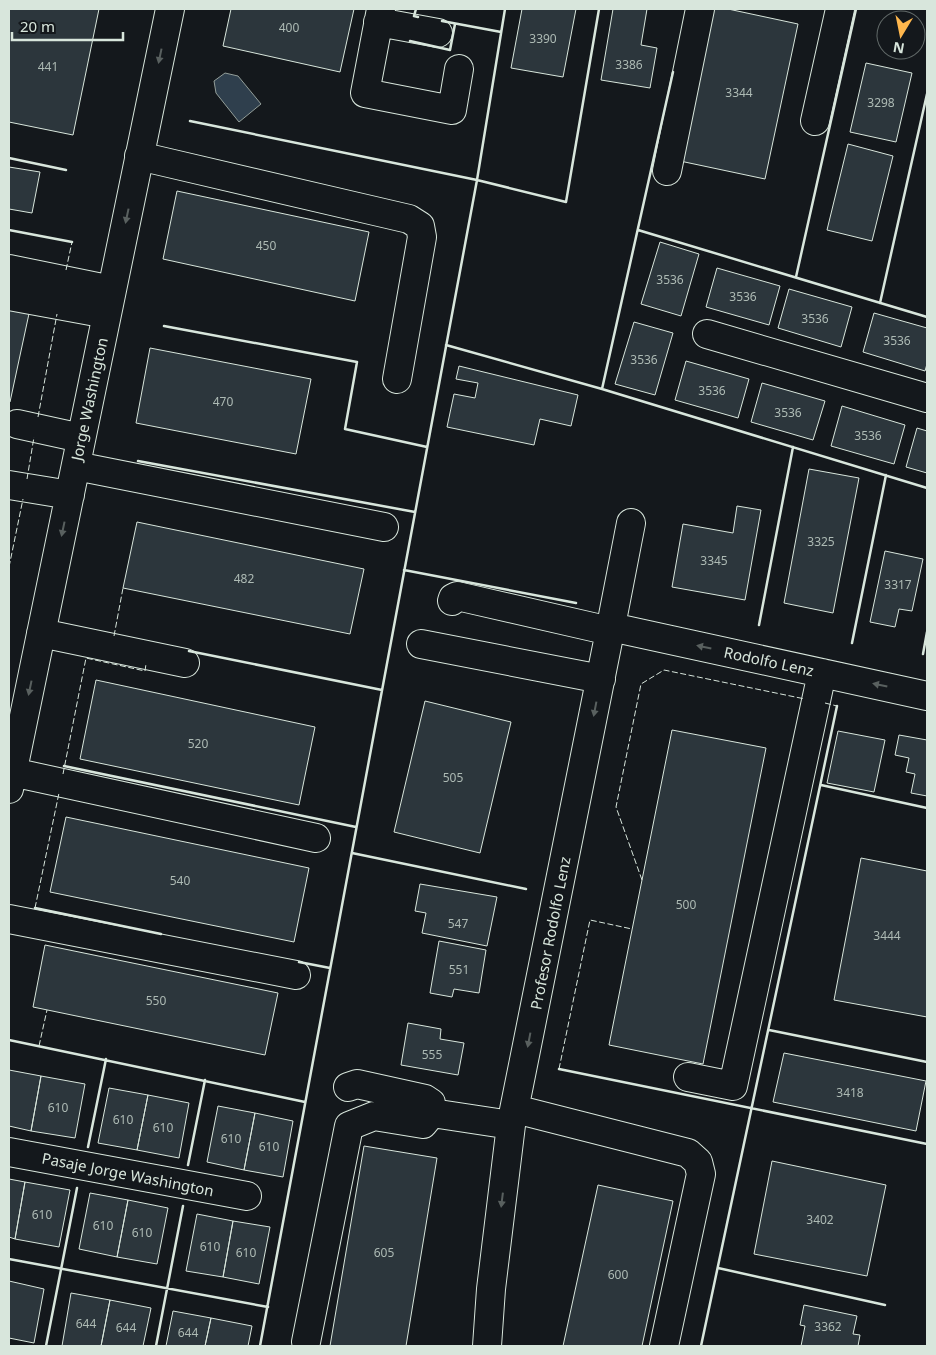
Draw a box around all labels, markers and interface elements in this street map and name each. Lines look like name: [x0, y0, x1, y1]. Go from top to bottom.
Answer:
scale bar: [12, 10, 124, 42]
north arrow: [876, 10, 926, 60]
text: 20 m: [20, 16, 55, 36]
house number: 400: [279, 19, 299, 36]
house number: 3390: [529, 30, 557, 47]
text: N: [891, 38, 906, 59]
one-way arrow: [156, 49, 164, 64]
house number: 3386: [615, 56, 643, 73]
house number: 441: [38, 58, 58, 75]
house number: 3344: [725, 84, 753, 101]
house number: 3298: [867, 94, 895, 111]
one-way arrow: [123, 208, 131, 223]
house number: 450: [256, 237, 276, 254]
house number: 3536: [656, 271, 684, 288]
house number: 3536: [729, 288, 757, 305]
house number: 3536: [801, 310, 829, 327]
house number: 3536: [883, 332, 911, 349]
street label: Jorge Washington: [66, 336, 112, 464]
house number: 3536: [630, 351, 658, 368]
house number: 3536: [698, 382, 726, 399]
house number: 470: [213, 393, 233, 410]
house number: 3536: [774, 404, 802, 421]
house number: 3536: [854, 427, 882, 444]
one-way arrow: [58, 522, 66, 538]
house number: 3325: [807, 533, 835, 550]
house number: 3345: [700, 552, 728, 569]
house number: 482: [234, 570, 254, 587]
house number: 3317: [884, 576, 912, 593]
street label: Rodolfo Lenz: [722, 642, 816, 680]
one-way arrow: [696, 643, 711, 651]
one-way arrow: [25, 681, 33, 697]
one-way arrow: [872, 681, 887, 689]
one-way arrow: [591, 701, 599, 716]
house number: 520: [188, 735, 208, 752]
house number: 505: [443, 769, 463, 786]
street label: Profesor Rodolfo Lenz: [525, 855, 575, 1011]
house number: 540: [170, 872, 190, 889]
house number: 500: [676, 896, 696, 913]
house number: 547: [448, 915, 468, 932]
house number: 3444: [873, 927, 901, 944]
house number: 551: [449, 961, 469, 978]
house number: 550: [146, 992, 166, 1009]
one-way arrow: [524, 1032, 532, 1048]
house number: 555: [422, 1046, 442, 1063]
house number: 3418: [836, 1084, 864, 1101]
house number: 610: [48, 1099, 68, 1116]
house number: 610: [113, 1111, 133, 1128]
house number: 610: [153, 1119, 173, 1136]
house number: 610: [221, 1130, 241, 1147]
house number: 610: [259, 1138, 279, 1155]
street label: Pasaje Jorge Washington: [40, 1148, 216, 1200]
one-way arrow: [498, 1192, 506, 1208]
house number: 610: [32, 1206, 52, 1223]
house number: 3402: [806, 1211, 834, 1228]
house number: 610: [93, 1217, 113, 1234]
house number: 610: [132, 1224, 152, 1241]
house number: 610: [200, 1238, 220, 1255]
house number: 610: [236, 1244, 256, 1261]
house number: 605: [374, 1244, 394, 1261]
house number: 600: [608, 1266, 628, 1283]
house number: 644: [76, 1315, 96, 1332]
house number: 3362: [814, 1318, 842, 1335]
house number: 644: [116, 1319, 136, 1336]
house number: 644: [178, 1324, 198, 1341]

